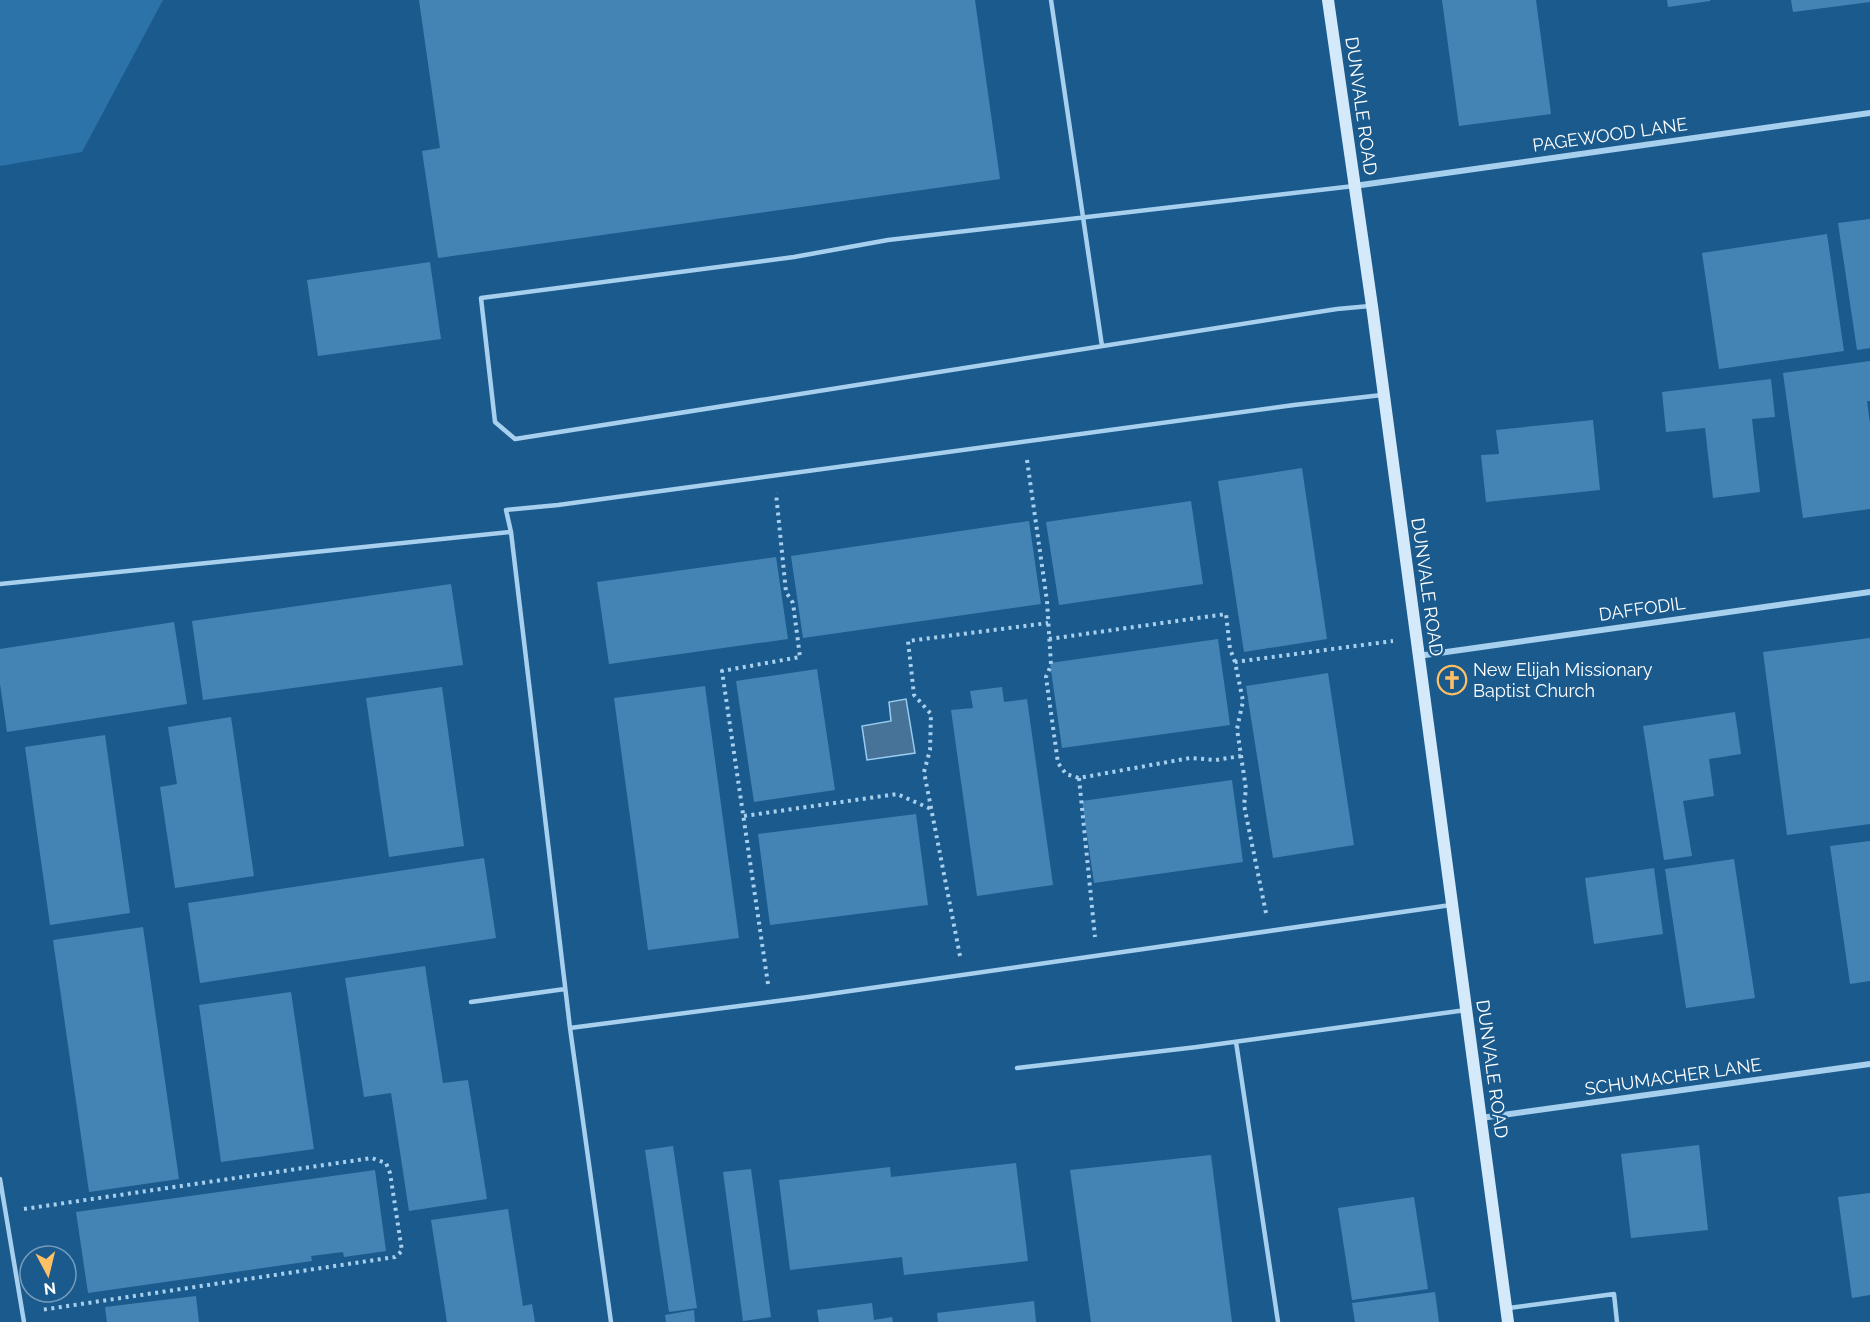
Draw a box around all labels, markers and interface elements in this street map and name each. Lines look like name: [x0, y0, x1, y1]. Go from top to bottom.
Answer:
street label: DUNVALE ROAD: [1341, 35, 1382, 177]
street label: PAGEWOOD LANE: [1531, 113, 1689, 156]
street label: DUNVALE ROAD: [1407, 516, 1448, 658]
street label: DAFFODIL: [1597, 592, 1687, 625]
place label: New Elijah Missionary Baptist Church: [1473, 659, 1653, 701]
church icon: New Elijah Missionary Baptist Church: [1436, 664, 1468, 696]
street label: DUNVALE ROAD: [1472, 998, 1513, 1140]
street label: SCHUMACHER LANE: [1583, 1054, 1763, 1099]
north arrow: [18, 1244, 78, 1304]
text: N: [43, 1278, 57, 1299]

